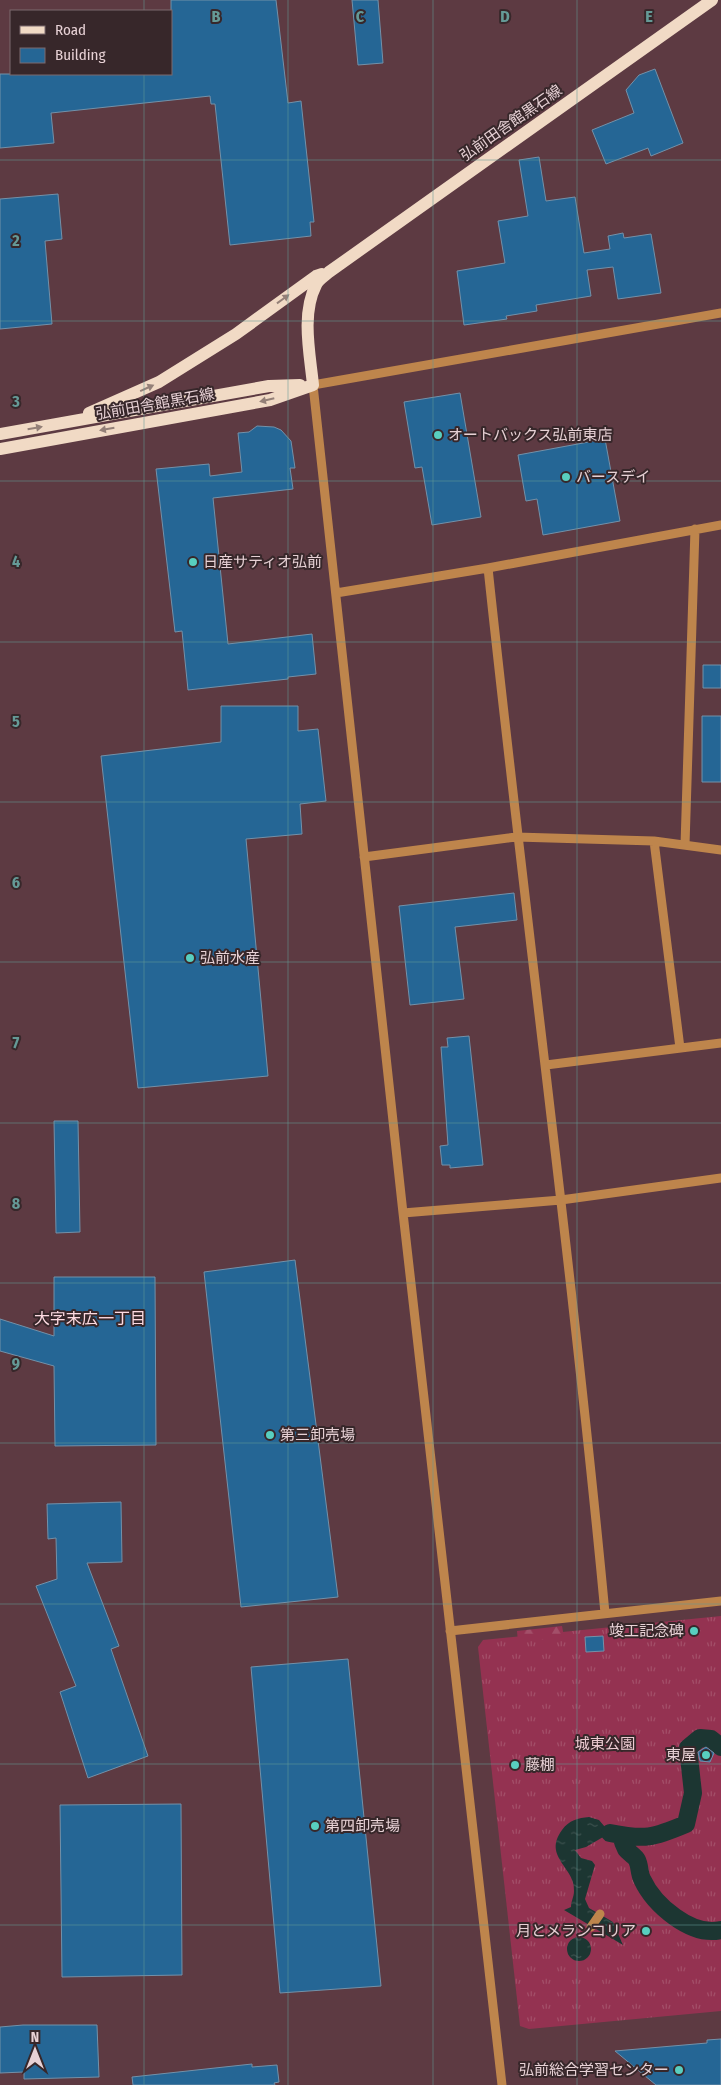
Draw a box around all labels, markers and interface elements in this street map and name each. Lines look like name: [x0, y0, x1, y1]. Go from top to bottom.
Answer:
text: B: [212, 7, 221, 26]
text: C: [356, 7, 365, 26]
text: D: [500, 7, 510, 26]
text: E: [645, 7, 653, 26]
legend: [10, 10, 172, 75]
text: Road: [55, 21, 86, 39]
text: Building: [55, 46, 106, 64]
street label: 弘前田舎館黒石線: [457, 81, 565, 165]
text: 2: [11, 231, 20, 250]
one-way arrow: [276, 294, 290, 304]
one-way arrow: [140, 383, 154, 391]
street label: 弘前田舎館黒石線: [94, 385, 216, 423]
text: 3: [11, 392, 20, 411]
one-way arrow: [259, 396, 274, 404]
one-way arrow: [28, 424, 44, 432]
one-way arrow: [99, 426, 115, 434]
place label: オートバックス弘前東店: [448, 426, 613, 444]
marker: オートバックス弘前東店: [432, 429, 444, 441]
place label: バースデイ: [576, 468, 650, 486]
marker: バースデイ: [560, 471, 572, 483]
text: 4: [12, 552, 20, 571]
place label: 日産サティオ弘前: [203, 553, 322, 571]
marker: 日産サティオ弘前: [187, 556, 199, 568]
text: 5: [12, 712, 20, 731]
text: 6: [12, 873, 20, 892]
place label: 弘前水産: [200, 949, 260, 967]
marker: 弘前水産: [184, 952, 196, 964]
text: 7: [13, 1033, 20, 1052]
text: 8: [12, 1194, 21, 1213]
district label: 大字末広一丁目: [34, 1309, 146, 1328]
text: 9: [12, 1354, 20, 1373]
place label: 第三卸売場: [280, 1426, 355, 1444]
marker: 第三卸売場: [264, 1429, 276, 1441]
place label: 竣工記念碑: [609, 1622, 684, 1640]
marker: 竣工記念碑: [688, 1625, 700, 1637]
park label: 城東公園: [575, 1735, 635, 1753]
place label: 東屋: [666, 1746, 696, 1764]
marker: 東屋: [700, 1749, 712, 1761]
place label: 藤棚: [525, 1756, 555, 1774]
marker: 藤棚: [509, 1759, 521, 1771]
place label: 第四卸売場: [325, 1817, 400, 1835]
marker: 第四卸売場: [309, 1820, 321, 1832]
place label: 月とメランコリア: [516, 1922, 636, 1940]
marker: 月とメランコリア: [640, 1925, 652, 1937]
north arrow: [10, 2025, 60, 2075]
text: N: [31, 2029, 39, 2046]
place label: 弘前総合学習センター: [519, 2061, 669, 2079]
marker: 弘前総合学習センター: [673, 2064, 685, 2076]

